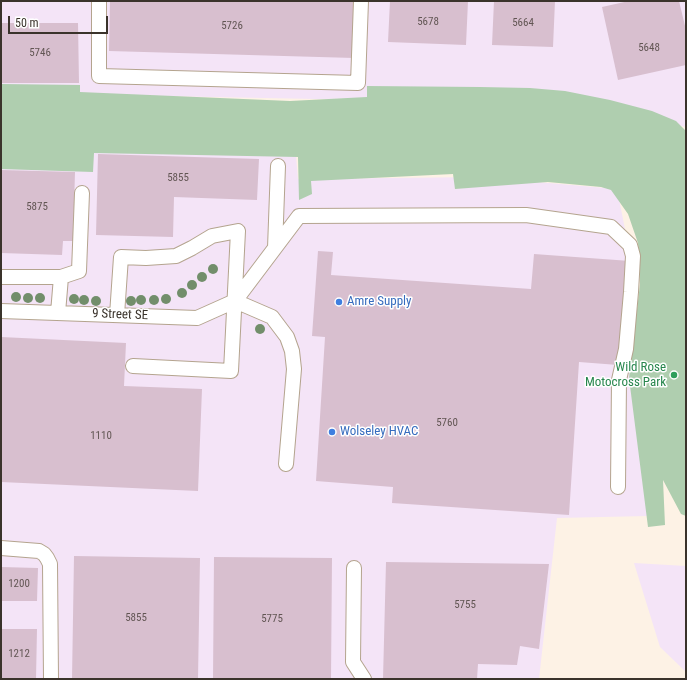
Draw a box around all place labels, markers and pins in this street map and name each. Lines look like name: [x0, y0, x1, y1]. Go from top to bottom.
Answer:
place label: Amre Supply: [347, 294, 411, 310]
marker: Amre Supply: [334, 297, 344, 307]
place label: Wild Rose Motocross Park: [585, 360, 666, 391]
marker: Wild Rose Motocross Park: [669, 370, 679, 380]
place label: Wolseley HVAC: [340, 424, 418, 440]
marker: Wolseley HVAC: [327, 427, 337, 437]

